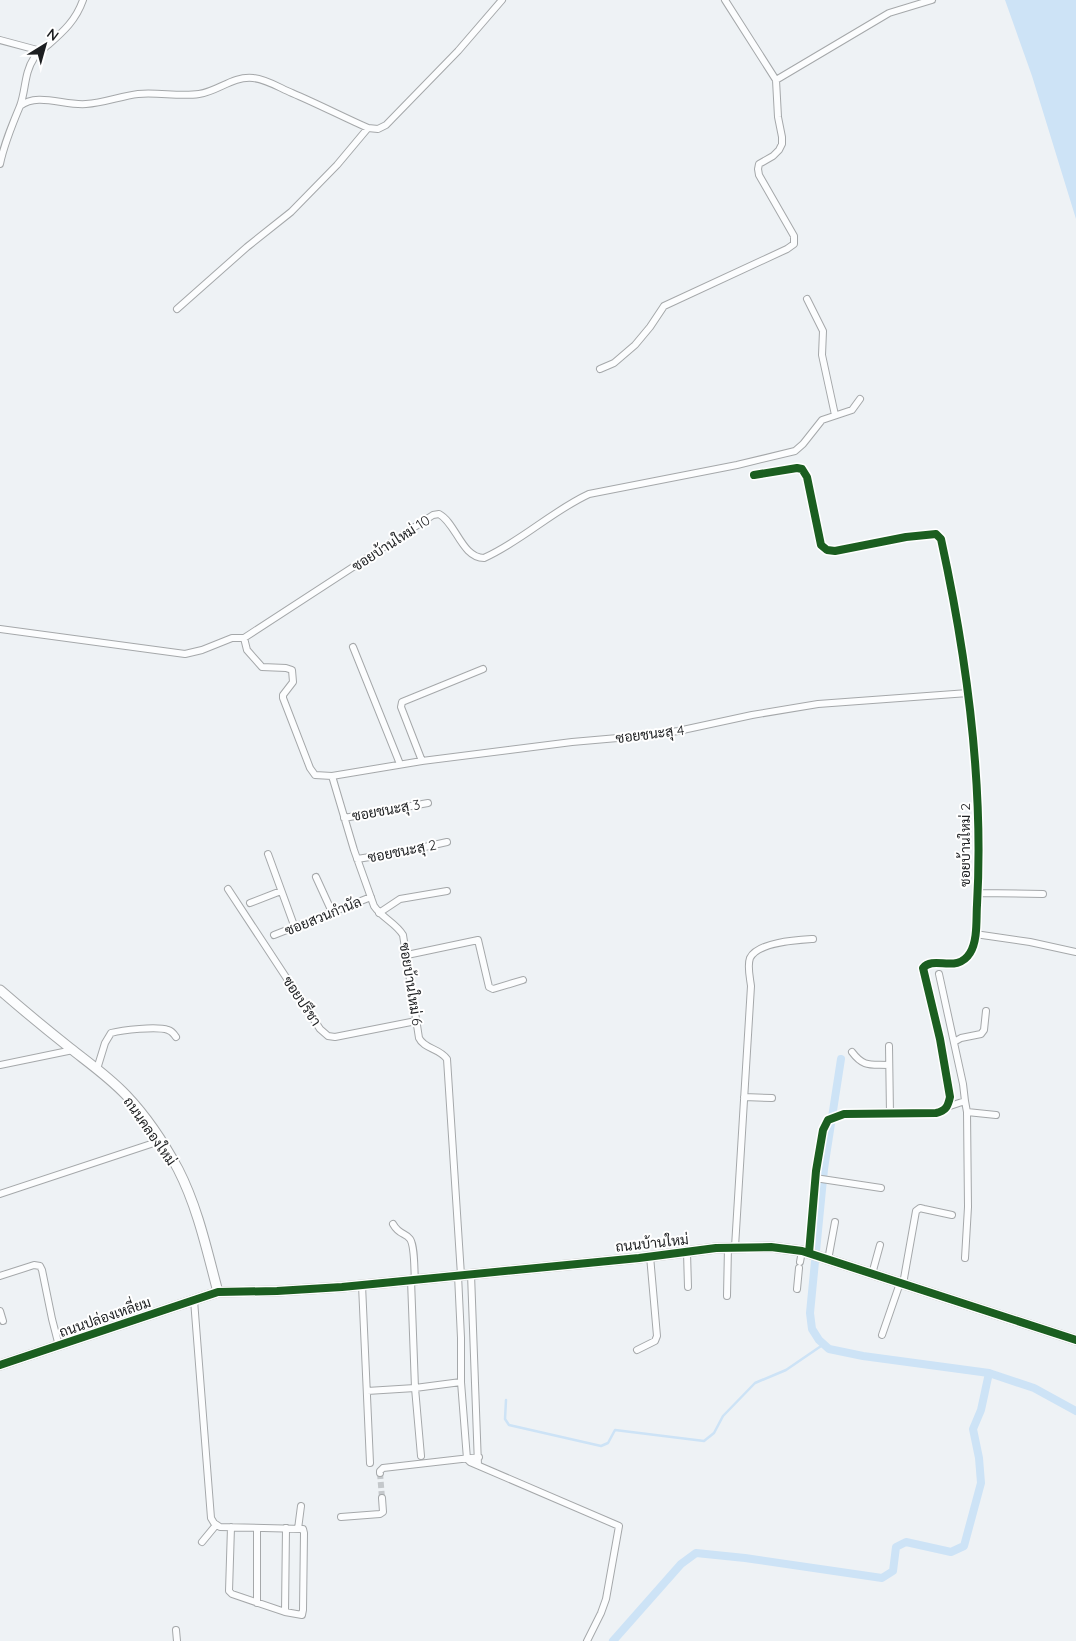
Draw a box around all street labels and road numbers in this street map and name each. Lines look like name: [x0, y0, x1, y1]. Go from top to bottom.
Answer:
street label: ซอยบ้านใหม่ 10: [348, 511, 434, 575]
street label: ซอยชนะสุ 4: [615, 721, 685, 748]
street label: ซอยชนะสุ 3: [350, 795, 422, 826]
street label: ซอยบ้านใหม่ 2: [956, 803, 974, 887]
street label: ซอยชนะสุ 2: [366, 835, 438, 867]
street label: ซอยสวนกำนัล: [282, 892, 364, 940]
street label: ซอยบ้านใหม่ 6: [396, 941, 427, 1027]
street label: ซอยปรีชา: [279, 973, 325, 1029]
street label: ถนนคลองใหม่: [120, 1093, 180, 1169]
street label: ถนนบ้านใหม่: [615, 1230, 689, 1256]
street label: ถนนปล่องเหลี่ยม: [56, 1290, 153, 1341]

